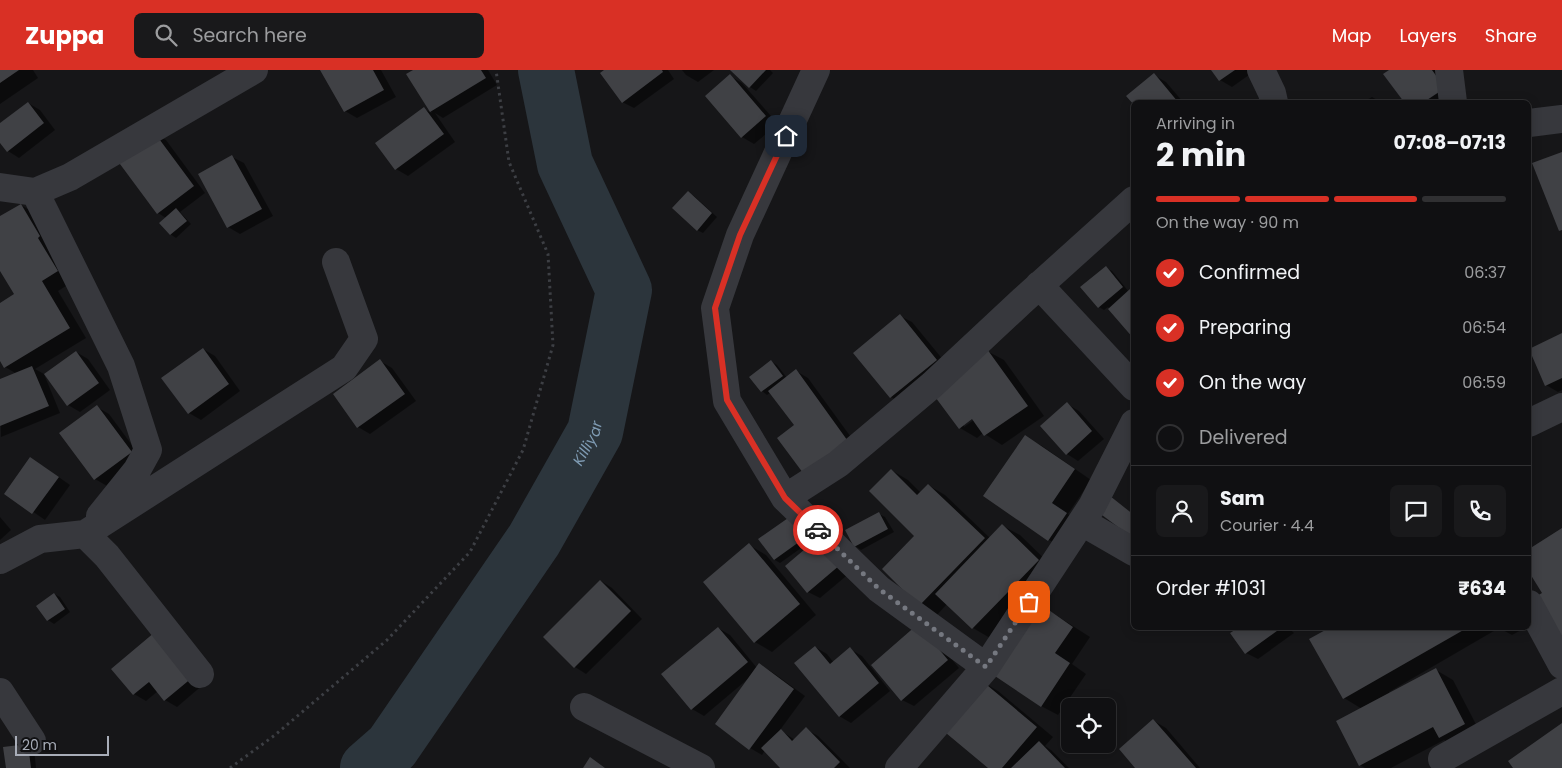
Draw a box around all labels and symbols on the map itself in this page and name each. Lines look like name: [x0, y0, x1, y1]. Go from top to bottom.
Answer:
pin: [765, 115, 807, 157]
water label: Killiyar: [567, 419, 607, 469]
courier: [793, 505, 843, 555]
pin: [1008, 581, 1050, 623]
scale bar: [15, 733, 109, 756]

